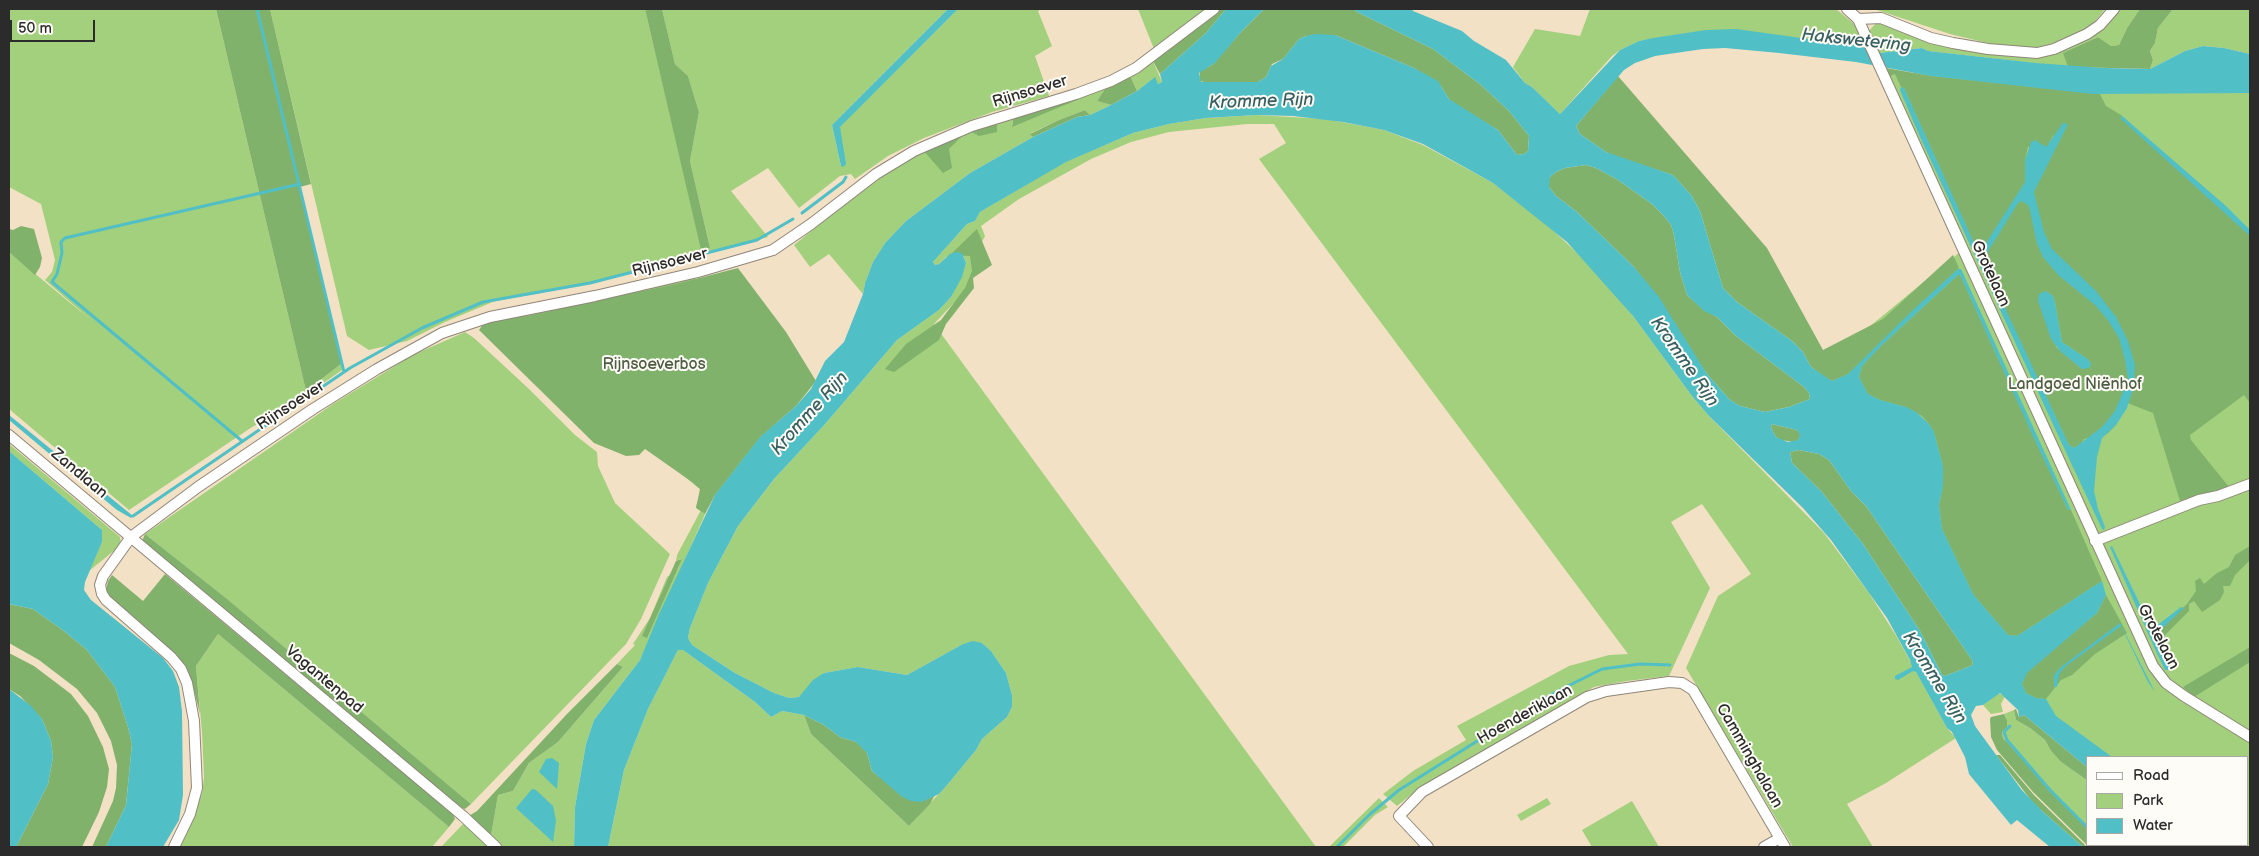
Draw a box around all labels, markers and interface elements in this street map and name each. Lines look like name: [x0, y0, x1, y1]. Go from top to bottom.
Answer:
scale bar: [12, 10, 98, 42]
text: 50 m: [18, 19, 52, 38]
water label: Hakswetering: [1800, 25, 1912, 57]
street label: Rijnsoever: [990, 72, 1070, 112]
water label: Kromme Rijn: [1208, 89, 1314, 115]
street label: Grotelaan: [1966, 238, 2014, 310]
street label: Rijnsoever: [630, 244, 710, 282]
water label: Kromme Rijn: [1645, 313, 1723, 411]
park label: Rijnsoeverbos: [602, 355, 706, 375]
water label: Kromme Rijn: [767, 368, 853, 460]
park label: Landgoed Niënhof: [2008, 375, 2142, 395]
street label: Rijnsoever: [253, 377, 329, 435]
street label: Zandlaan: [47, 445, 111, 503]
street label: Grotelaan: [2133, 601, 2183, 673]
water label: Kromme Rijn: [1897, 628, 1971, 728]
street label: Vagantenpad: [281, 642, 367, 718]
street label: Hoenderiklaan: [1474, 681, 1576, 749]
street label: Camminghalaan: [1711, 700, 1787, 812]
legend: [2086, 756, 2249, 846]
text: Road: [2133, 766, 2169, 785]
text: Park: [2133, 791, 2163, 810]
text: Water: [2133, 816, 2173, 835]

